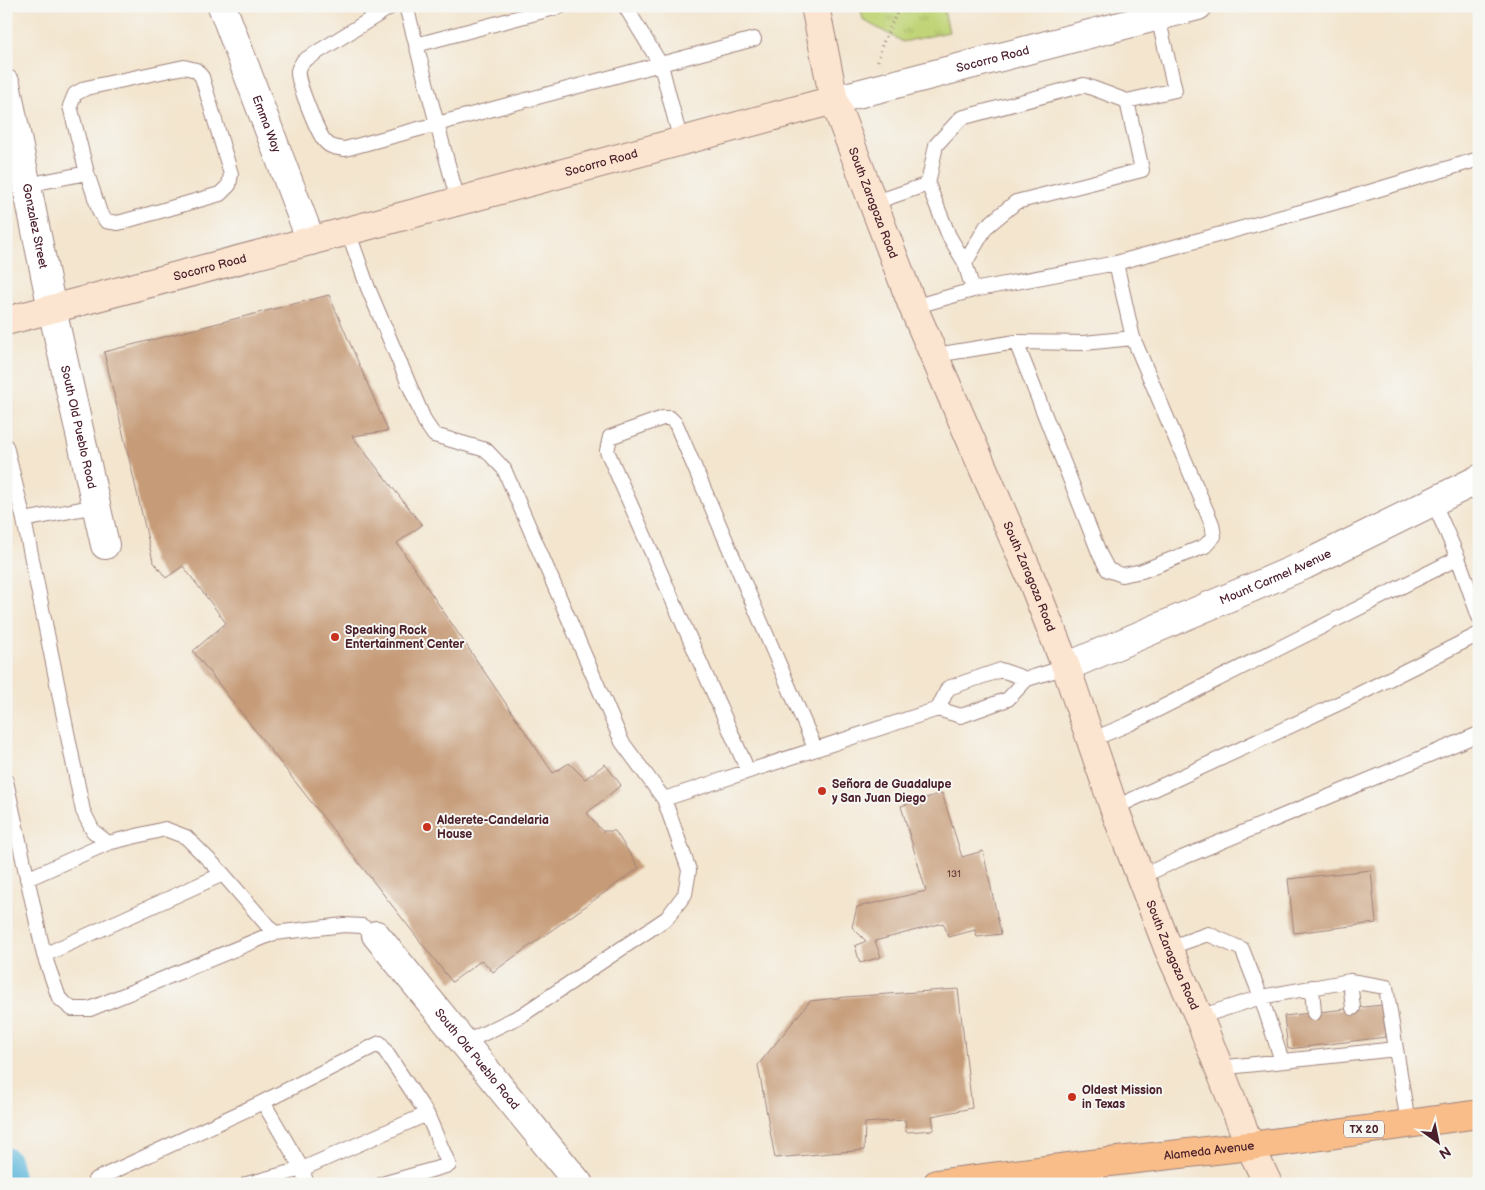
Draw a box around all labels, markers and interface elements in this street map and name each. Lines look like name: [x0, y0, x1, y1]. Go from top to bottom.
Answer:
street label: Socorro Road: [955, 42, 1031, 76]
street label: Emma Way: [249, 93, 284, 155]
street label: South Zaragoza Road: [845, 145, 901, 261]
street label: Socorro Road: [563, 146, 640, 180]
street label: Gonzalez Street: [19, 182, 51, 270]
street label: Socorro Road: [172, 250, 248, 284]
street label: South Old Pueblo Road: [57, 364, 100, 490]
street label: South Zaragoza Road: [1000, 519, 1059, 634]
street label: Mount Carmel Avenue: [1217, 546, 1334, 608]
place label: Speaking Rock Entertainment Center: [345, 623, 464, 652]
marker: Speaking Rock Entertainment Center: [329, 631, 341, 643]
place label: Señora de Guadalupe y San Juan Diego: [832, 777, 951, 806]
marker: Señora de Guadalupe y San Juan Diego: [816, 785, 828, 797]
place label: Alderete-Candelaria House: [436, 813, 549, 842]
marker: Alderete-Candelaria House: [421, 821, 433, 833]
house number: 131: [947, 868, 961, 880]
street label: South Zaragoza Road: [1143, 898, 1202, 1012]
street label: South Old Pueblo Road: [431, 1005, 523, 1113]
place label: Oldest Mission in Texas: [1082, 1083, 1163, 1112]
marker: Oldest Mission in Texas: [1066, 1091, 1078, 1103]
north arrow: [1412, 1118, 1462, 1168]
road number: TX 20: [1344, 1120, 1384, 1138]
street label: Alameda Avenue: [1163, 1138, 1255, 1163]
text: N: [1436, 1142, 1454, 1162]

